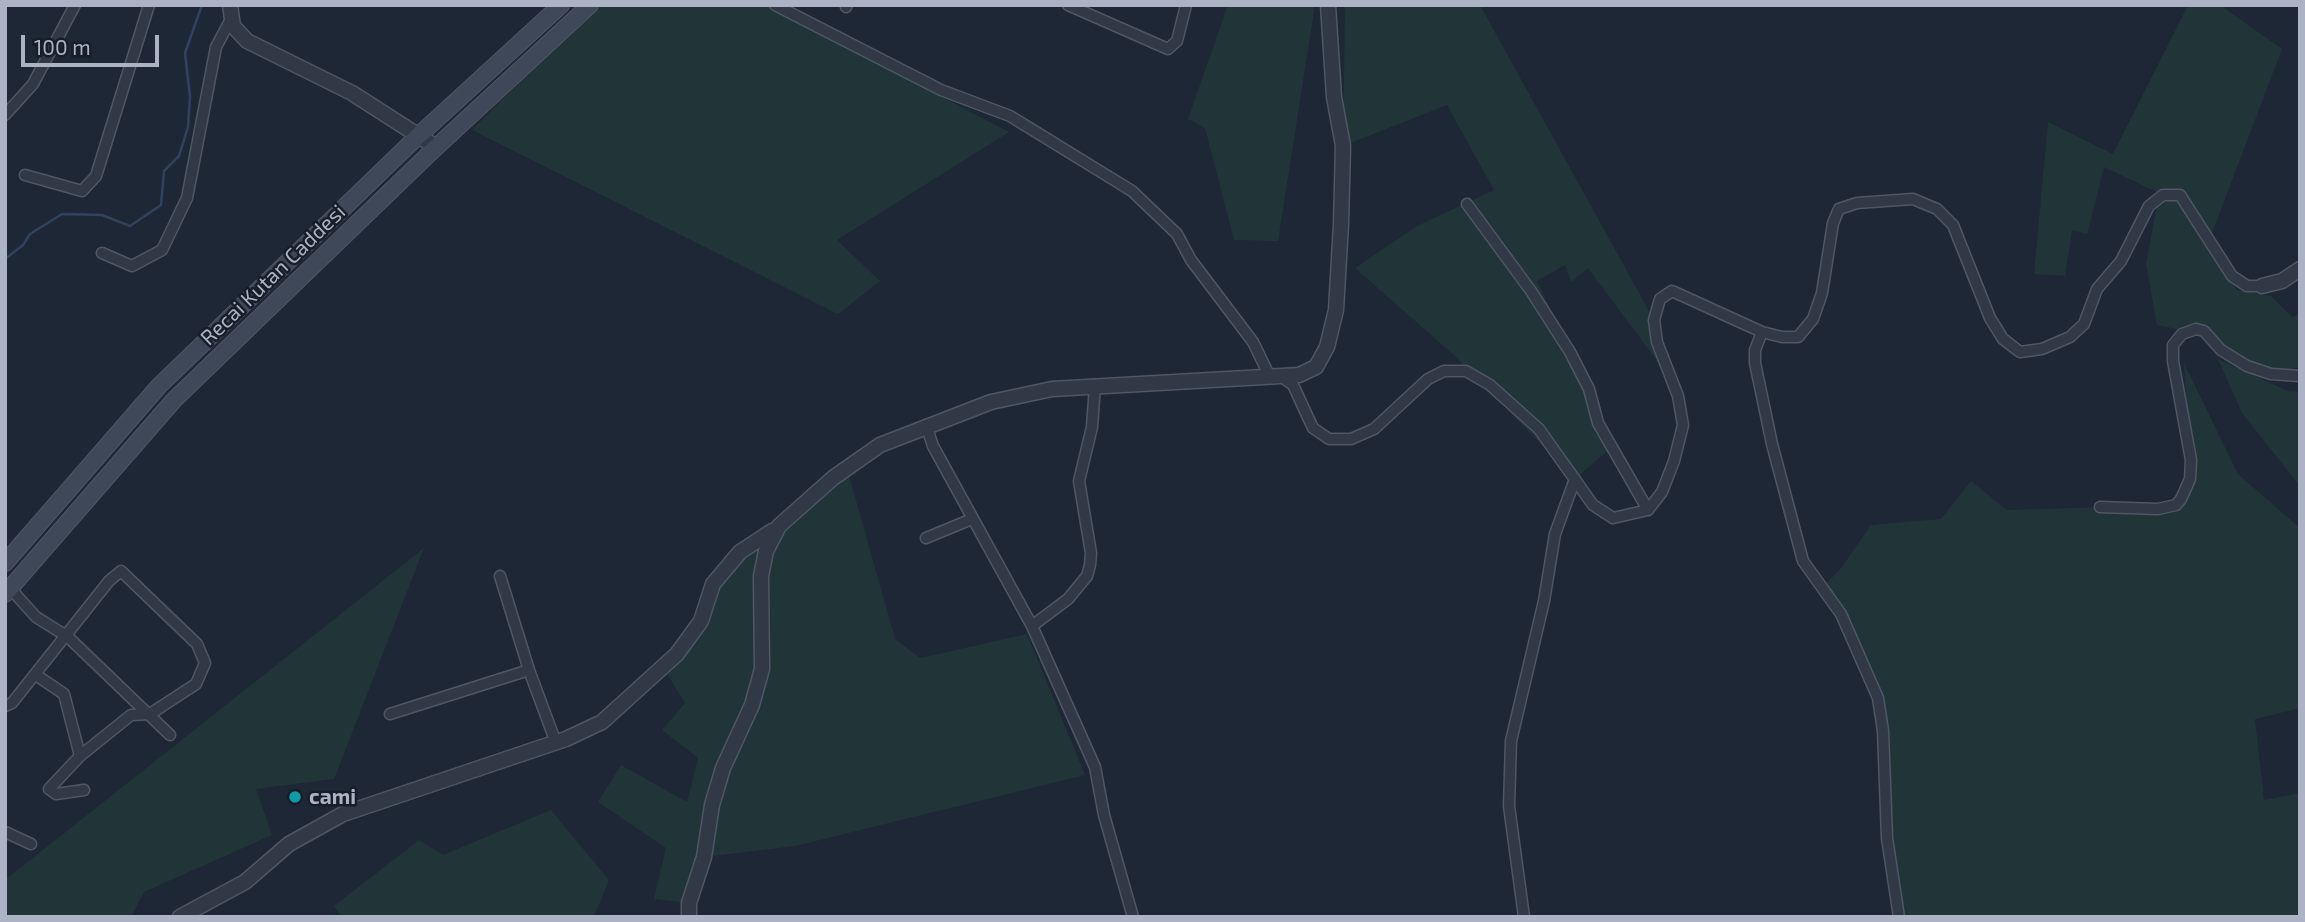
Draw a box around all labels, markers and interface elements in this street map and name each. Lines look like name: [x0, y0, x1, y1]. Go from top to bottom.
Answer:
scale bar: [24, 21, 163, 65]
text: 100 m: [34, 34, 91, 59]
street label: Recai Kutan Caddesi: [195, 200, 351, 350]
place label: cami: [309, 784, 356, 810]
marker: cami: [287, 789, 303, 805]

